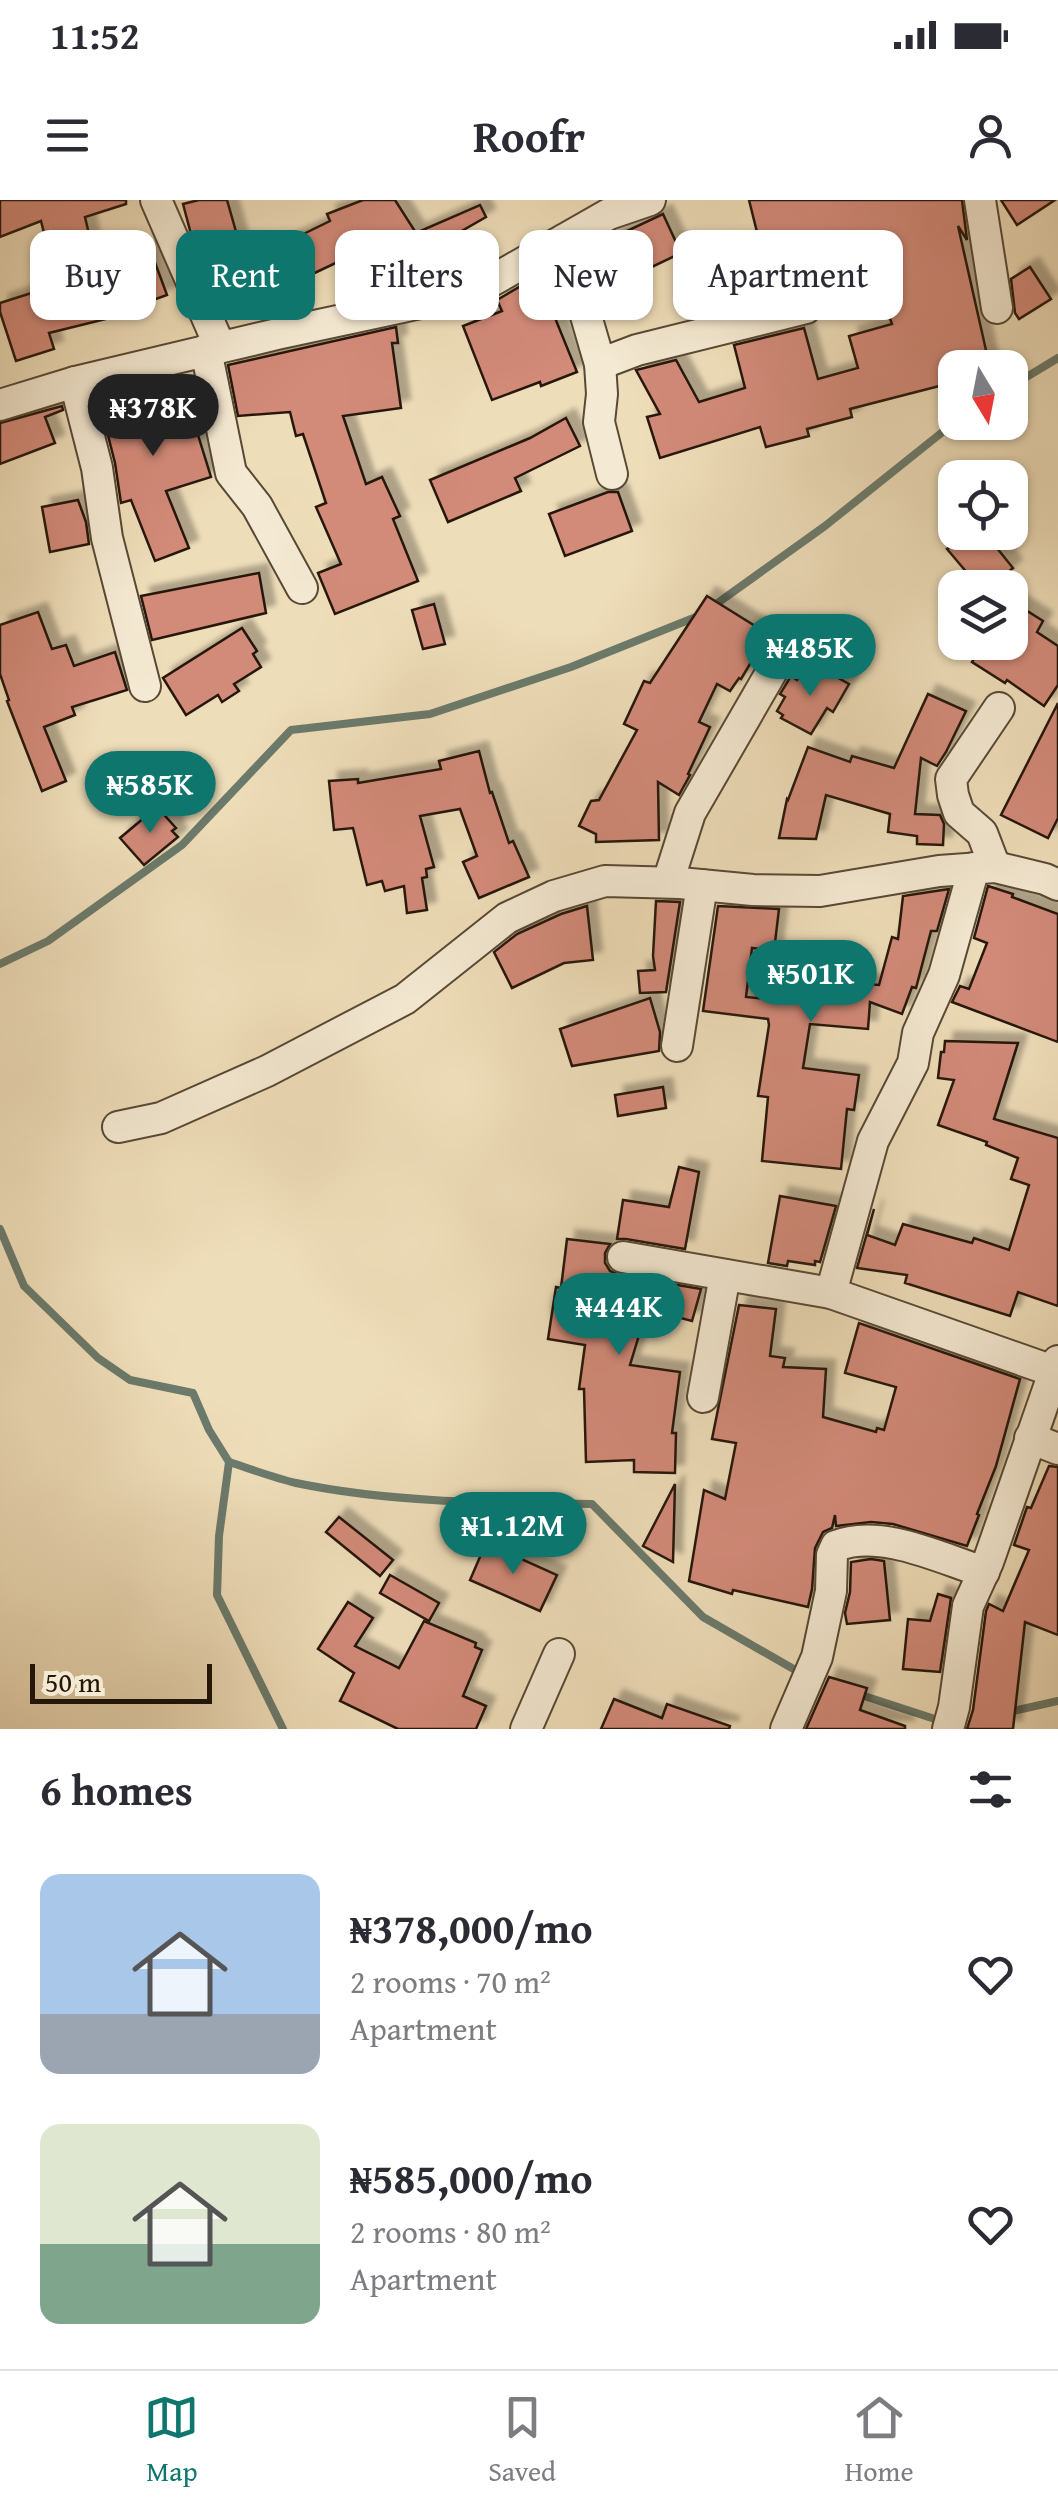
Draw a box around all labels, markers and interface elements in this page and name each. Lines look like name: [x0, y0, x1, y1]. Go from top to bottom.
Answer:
text: 11:52: [50, 7, 140, 63]
text: Roofr: [473, 103, 585, 168]
icon: menu: [40, 108, 95, 163]
icon: person: [963, 108, 1018, 163]
chip: Buy: [30, 230, 156, 320]
chip: Rent: [176, 230, 315, 320]
chip: Filters: [335, 230, 499, 320]
chip: New: [519, 230, 653, 320]
chip: Apartment: [673, 230, 903, 320]
north arrow: [938, 350, 1028, 440]
map controls: [938, 350, 1028, 660]
pin: ₦378K: [83, 374, 223, 459]
text: ₦378K: [110, 383, 196, 430]
button: locate: [938, 460, 1028, 550]
button: layers: [938, 570, 1028, 660]
pin: ₦485K: [740, 614, 880, 699]
text: ₦485K: [767, 623, 853, 670]
pin: ₦585K: [80, 751, 220, 836]
text: ₦585K: [107, 760, 193, 807]
pin: ₦501K: [741, 940, 881, 1025]
text: ₦501K: [768, 949, 854, 996]
pin: ₦444K: [549, 1273, 689, 1358]
text: ₦444K: [576, 1282, 662, 1329]
pin: ₦1.12M: [432, 1492, 594, 1577]
text: ₦1.12M: [462, 1501, 564, 1548]
scale bar: [30, 1659, 212, 1704]
text: 50 m: [45, 1661, 101, 1702]
text: 6 homes: [40, 1759, 193, 1820]
icon: filters: [963, 1762, 1018, 1817]
text: ₦378,000/mo: [350, 1897, 593, 1958]
icon: home: [120, 1914, 240, 2034]
icon: heart: [963, 1947, 1018, 2002]
text: 2 rooms · 70 m²: [350, 1958, 551, 2005]
text: Apartment: [350, 2005, 497, 2052]
text: ₦585,000/mo: [350, 2147, 593, 2208]
icon: home: [120, 2164, 240, 2284]
icon: heart: [963, 2197, 1018, 2252]
text: 2 rooms · 80 m²: [350, 2208, 551, 2255]
text: Apartment: [350, 2255, 497, 2302]
tab: Map: [144, 2390, 199, 2491]
tab: Saved: [488, 2390, 556, 2491]
tab: Home: [845, 2390, 914, 2491]

